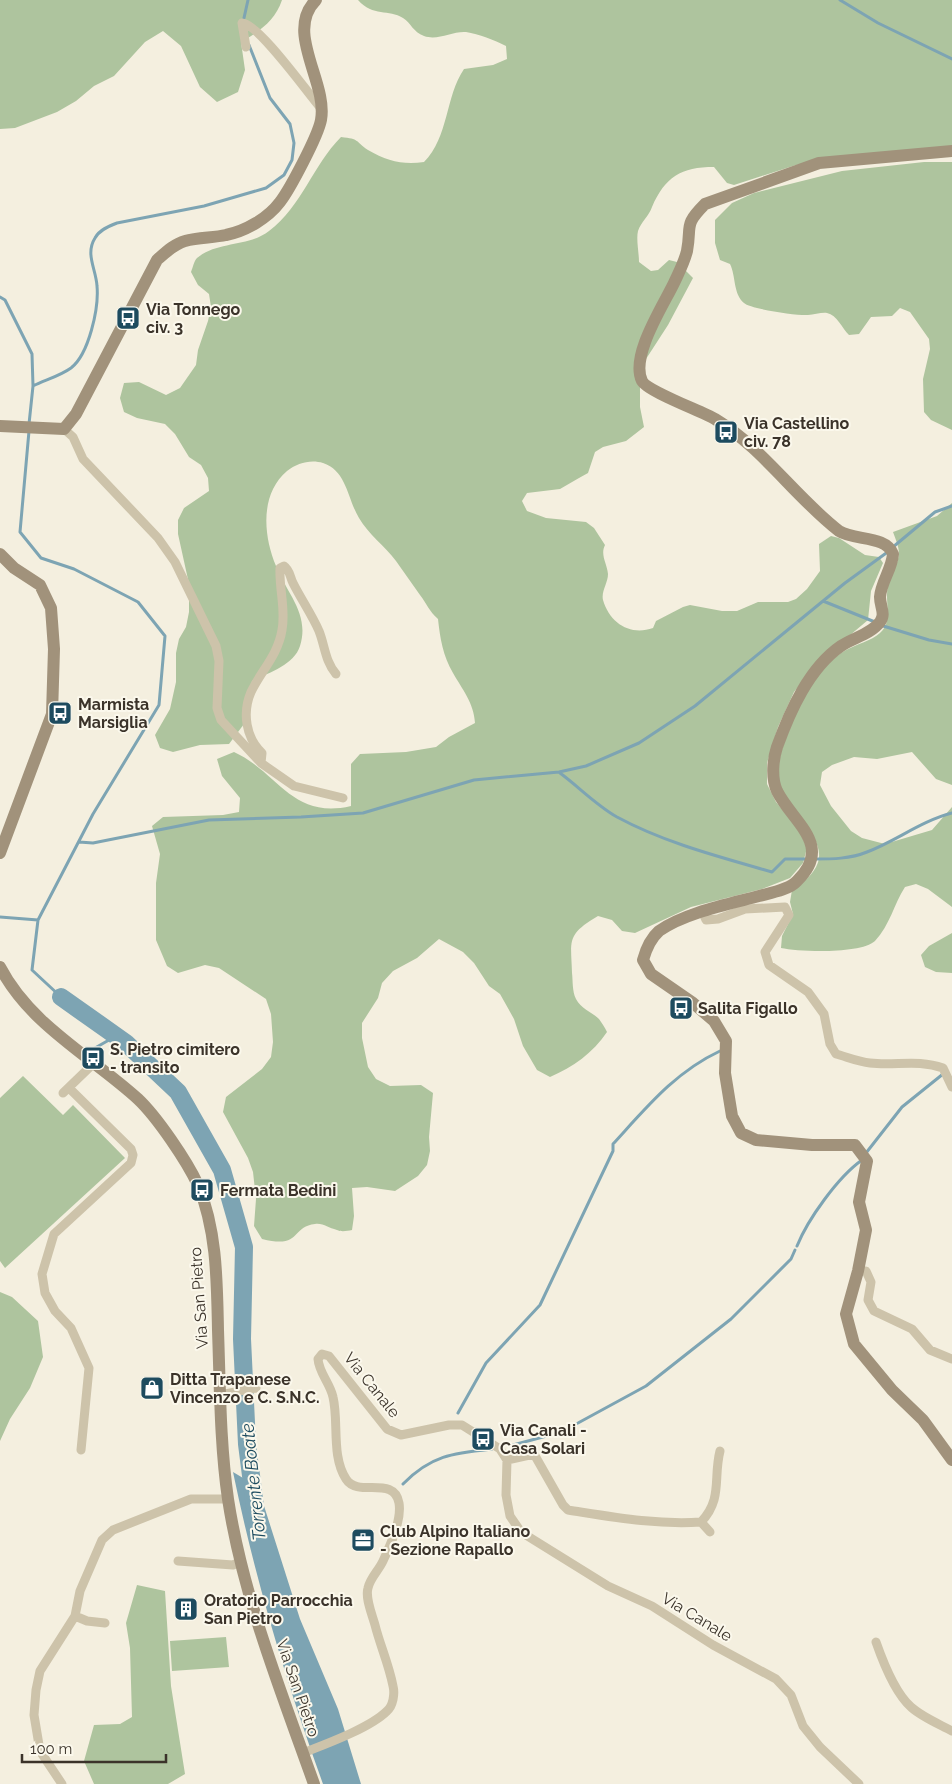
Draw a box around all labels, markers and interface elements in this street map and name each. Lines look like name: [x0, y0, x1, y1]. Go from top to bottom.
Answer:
place label: Via Tonnego civ. 3: [146, 300, 241, 337]
bus stop icon: Via Tonnego civ. 3: [115, 305, 141, 331]
place label: Via Castellino civ. 78: [744, 414, 849, 451]
bus stop icon: Via Castellino civ. 78: [713, 419, 739, 445]
place label: Marmista Marsiglia: [78, 695, 149, 732]
bus stop icon: Marmista Marsiglia: [47, 700, 73, 726]
bus stop icon: Salita Figallo: [668, 995, 694, 1021]
place label: Salita Figallo: [698, 999, 798, 1018]
place label: S. Pietro cimitero - transito: [110, 1040, 240, 1077]
bus stop icon: S. Pietro cimitero - transito: [80, 1045, 106, 1071]
bus stop icon: Fermata Bedini: [189, 1177, 215, 1203]
place label: Fermata Bedini: [220, 1181, 336, 1200]
street label: Via San Pietro: [186, 1246, 212, 1350]
street label: Via Canale: [340, 1348, 404, 1422]
place label: Ditta Trapanese Vincenzo e C. S.N.C.: [170, 1370, 320, 1407]
shop icon: Ditta Trapanese Vincenzo e C. S.N.C.: [139, 1375, 165, 1401]
place label: Via Canali - Casa Solari: [500, 1421, 587, 1458]
water label: Torrente Boate: [236, 1422, 270, 1542]
bus stop icon: Via Canali - Casa Solari: [470, 1426, 496, 1452]
place label: Club Alpino Italiano - Sezione Rapallo: [380, 1522, 530, 1559]
office icon: Club Alpino Italiano - Sezione Rapallo: [350, 1527, 376, 1553]
street label: Via Canale: [658, 1589, 736, 1645]
place label: Oratorio Parrocchia San Pietro: [204, 1591, 353, 1628]
building icon: Oratorio Parrocchia San Pietro: [173, 1596, 199, 1622]
street label: Via San Pietro: [272, 1637, 324, 1739]
scale bar: [22, 1732, 166, 1764]
text: 100 m: [30, 1740, 72, 1758]

